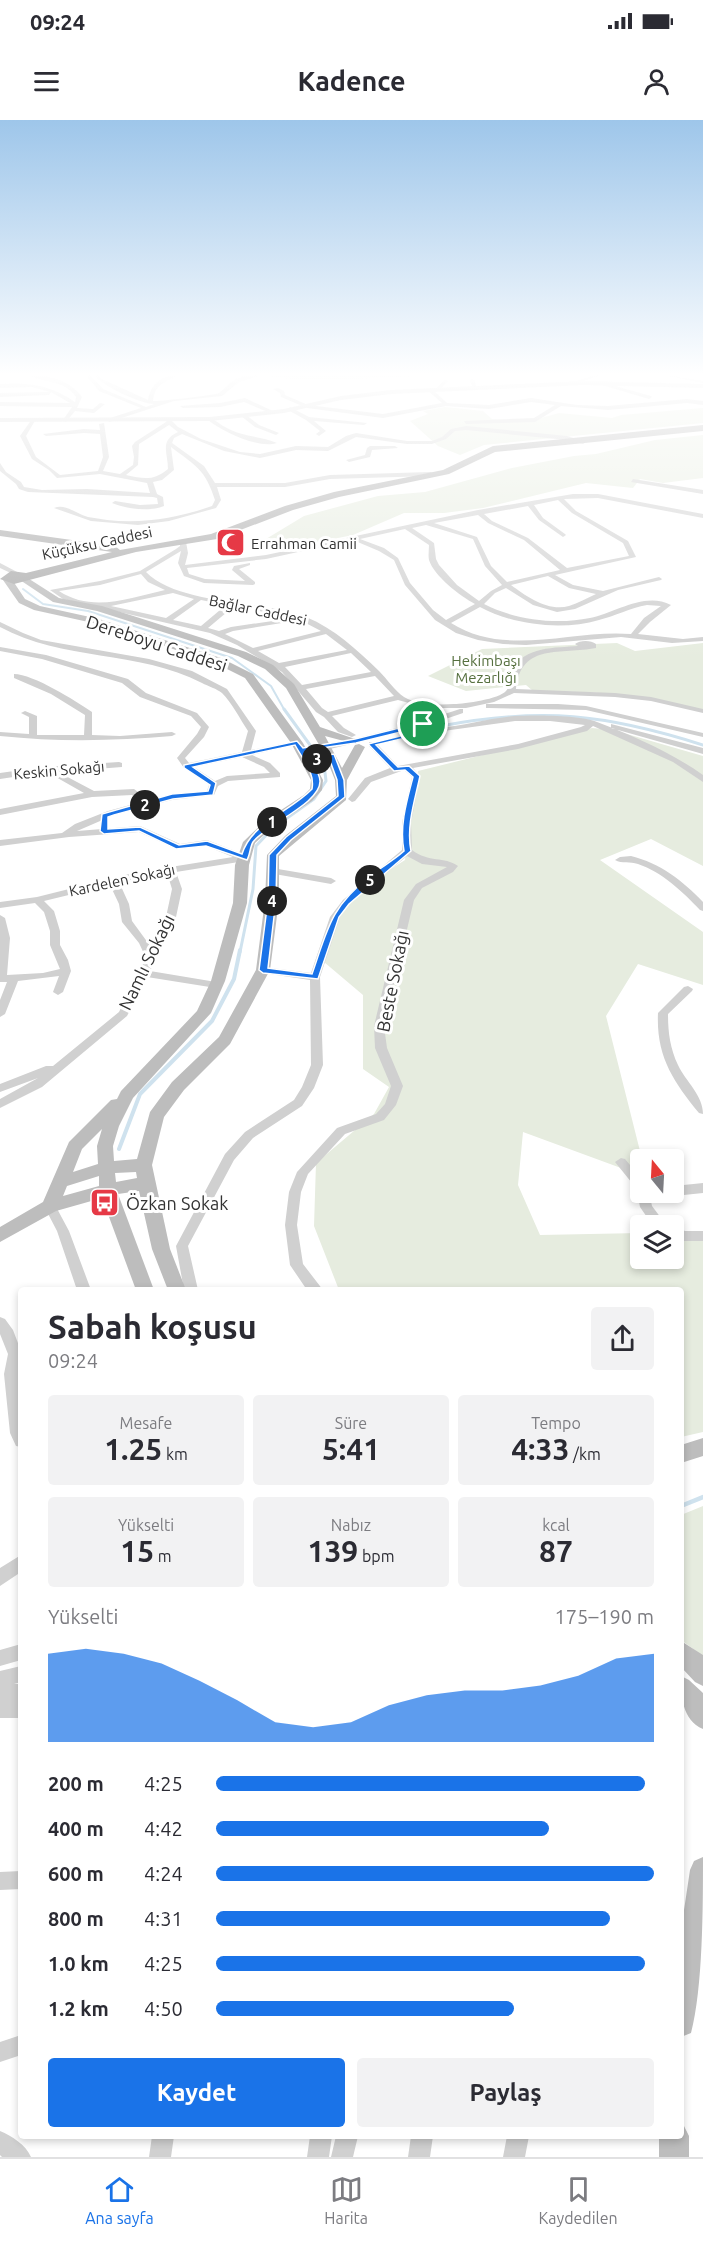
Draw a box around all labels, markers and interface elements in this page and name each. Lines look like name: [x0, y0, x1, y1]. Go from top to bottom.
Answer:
text: 09:24: [30, 9, 85, 34]
icon: menu: [30, 65, 63, 98]
icon: person: [640, 65, 673, 98]
text: Kadence: [297, 66, 406, 96]
street label: Küçüksu Caddesi: [40, 523, 154, 563]
mosque icon: Errahman Camii: [214, 527, 246, 559]
place label: Errahman Camii: [251, 535, 357, 552]
street label: Bağlar Caddesi: [208, 591, 308, 629]
street label: Dereboyu Caddesi: [84, 611, 230, 675]
park label: Hekimbaşı Mezarlığı: [451, 652, 521, 686]
pin: [397, 698, 448, 749]
icon: arrive: [406, 707, 439, 740]
pin: 3: [302, 744, 332, 774]
text: 3: [312, 750, 322, 768]
street label: Keskin Sokağı: [13, 758, 105, 782]
pin: 2: [130, 790, 160, 820]
text: 2: [140, 796, 150, 814]
pin: 1: [257, 807, 287, 837]
text: 1: [267, 813, 277, 831]
street label: Kardelen Sokağı: [67, 860, 177, 900]
pin: 5: [355, 865, 385, 895]
text: 5: [365, 871, 375, 889]
pin: 4: [257, 886, 287, 916]
text: 4: [267, 892, 277, 910]
street label: Namlı Sokağı: [114, 911, 178, 1013]
street label: Beste Sokağı: [372, 928, 412, 1034]
north arrow: [630, 1149, 684, 1203]
map controls: [630, 1149, 684, 1269]
bus stop icon: Özkan Sokak: [89, 1187, 121, 1219]
place label: Özkan Sokak: [126, 1193, 228, 1213]
button: layers: [630, 1215, 684, 1269]
button: share: [591, 1307, 654, 1370]
text: Sabah koşusu: [48, 1308, 257, 1345]
text: 09:24: [48, 1349, 98, 1372]
text: Mesafe: [120, 1414, 172, 1432]
text: Süre: [335, 1414, 367, 1432]
text: Tempo: [531, 1414, 581, 1432]
text: 1.25: [104, 1432, 162, 1466]
text: 5:41: [322, 1432, 380, 1466]
text: 4:33: [511, 1432, 569, 1466]
text: km: [162, 1445, 188, 1463]
text: /km: [569, 1445, 601, 1463]
text: Yükselti: [118, 1516, 174, 1534]
text: Nabız: [331, 1516, 371, 1534]
text: kcal: [542, 1516, 570, 1534]
text: 15: [120, 1534, 154, 1568]
text: 139: [308, 1534, 358, 1568]
text: 87: [539, 1534, 573, 1568]
text: m: [154, 1547, 172, 1565]
text: bpm: [358, 1547, 394, 1565]
text: Yükselti: [48, 1605, 118, 1628]
text: 175–190 m: [555, 1605, 654, 1628]
text: 200 m: [48, 1772, 104, 1795]
text: 4:25: [144, 1772, 183, 1795]
text: 400 m: [48, 1817, 104, 1840]
text: 4:42: [144, 1817, 183, 1840]
text: 600 m: [48, 1862, 104, 1885]
text: 4:24: [144, 1862, 183, 1885]
text: 800 m: [48, 1907, 104, 1930]
text: 4:31: [144, 1907, 183, 1930]
text: 1.0 km: [48, 1952, 109, 1975]
text: 4:25: [144, 1952, 183, 1975]
text: 1.2 km: [48, 1997, 109, 2020]
text: 4:50: [144, 1997, 183, 2020]
button: Kaydet: [48, 2058, 345, 2127]
button: Paylaş: [357, 2058, 654, 2127]
tab: Ana sayfa: [85, 2173, 154, 2227]
tab: Harita: [324, 2173, 368, 2227]
tab: Kaydedilen: [539, 2173, 618, 2227]

